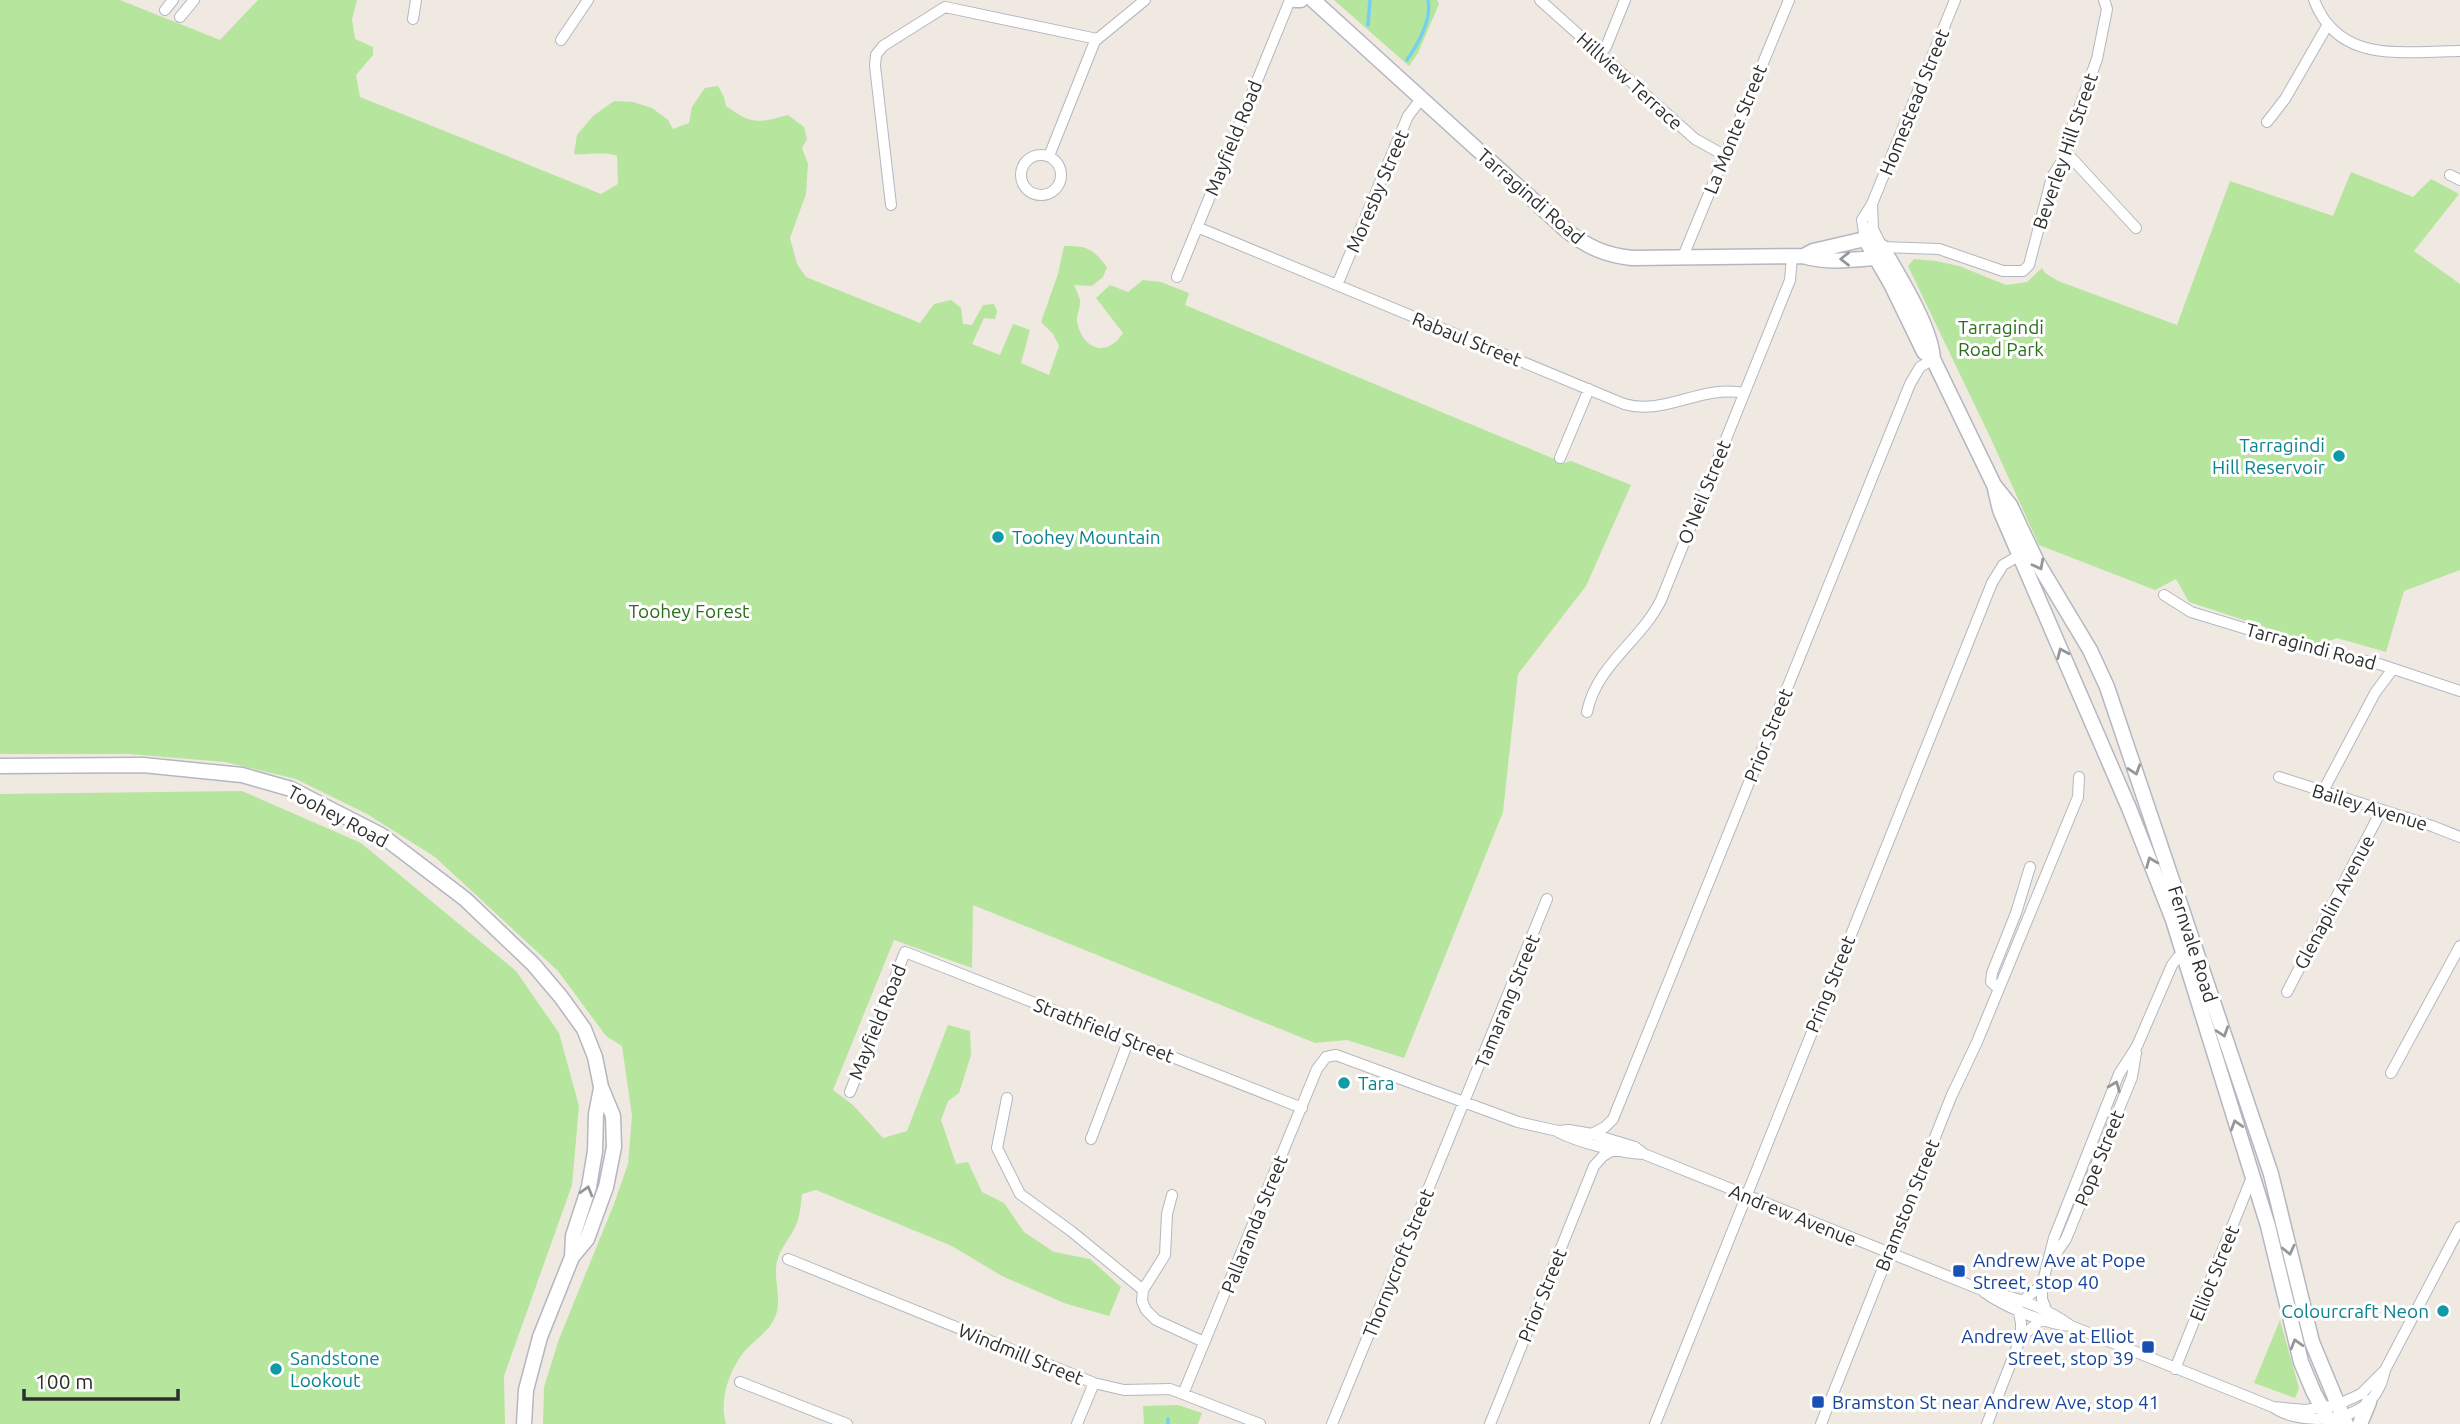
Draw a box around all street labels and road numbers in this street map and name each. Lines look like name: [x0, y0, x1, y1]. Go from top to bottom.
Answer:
street label: Homestead Street: [1875, 25, 1954, 178]
street label: Hillview Terrace: [1573, 28, 1687, 134]
street label: La Monte Street: [1699, 61, 1771, 197]
street label: Beverley Hill Street: [2028, 70, 2102, 232]
street label: Mayfield Road: [1200, 77, 1266, 199]
street label: Moresby Street: [1341, 126, 1413, 256]
street label: Tarragindi Road: [1473, 144, 1589, 248]
street label: Rabaul Street: [1409, 307, 1525, 371]
street label: O'Neil Street: [1673, 436, 1735, 547]
street label: Tarragindi Road: [2243, 618, 2379, 674]
street label: Prior Street: [1739, 685, 1797, 785]
street label: Bailey Avenue: [2310, 779, 2430, 835]
street label: Toohey Road: [284, 780, 392, 852]
street label: Glenaplin Avenue: [2289, 831, 2379, 973]
street label: Fernvale Road: [2164, 883, 2222, 1005]
street label: Tamarang Street: [1470, 931, 1544, 1071]
street label: Pring Street: [1801, 932, 1860, 1036]
street label: Mayfield Road: [844, 961, 910, 1083]
street label: Strathfield Street: [1031, 993, 1178, 1067]
street label: Pope Street: [2070, 1106, 2128, 1209]
street label: Bramston Street: [1870, 1135, 1944, 1274]
street label: Pallaranda Street: [1216, 1151, 1292, 1296]
street label: Andrew Avenue: [1726, 1179, 1860, 1251]
street label: Thornycroft Street: [1358, 1185, 1438, 1341]
street label: Elliot Street: [2185, 1221, 2243, 1324]
street label: Prior Street: [1513, 1245, 1571, 1345]
street label: Windmill Street: [955, 1319, 1087, 1389]

